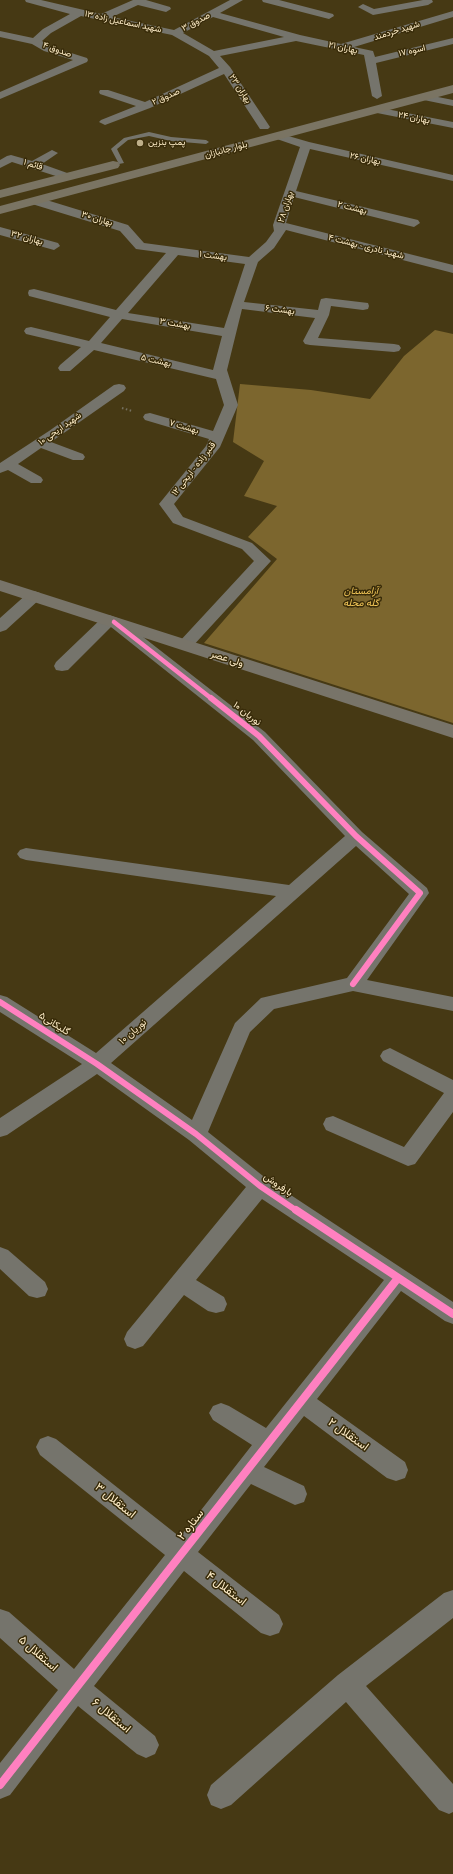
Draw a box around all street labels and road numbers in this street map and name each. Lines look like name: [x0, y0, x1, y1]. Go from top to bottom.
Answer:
street label: شهید اسماعیل زاده ۱۳: [83, 9, 163, 35]
street label: صدوق ۳: [180, 10, 212, 34]
street label: شهید خردمند: [373, 19, 421, 43]
street label: بهاران ۲۱: [327, 39, 359, 57]
street label: صدوق ۴: [41, 40, 73, 60]
street label: اسوه ۱۷: [397, 43, 427, 59]
street label: بهاران ۲۳: [227, 72, 253, 106]
street label: صدوق ۲: [150, 86, 182, 108]
street label: بهاران ۲۴: [397, 110, 431, 126]
street label: بلوار جانبازان: [203, 139, 249, 161]
street label: بهاران ۲۶: [349, 150, 381, 168]
street label: قائم ۱: [22, 157, 44, 173]
street label: بهاران ۲۸: [276, 190, 296, 224]
street label: بهشت ۲: [336, 199, 368, 217]
street label: بهاران ۳۰: [80, 209, 114, 229]
street label: بهاران ۳۲: [10, 228, 44, 248]
street label: شهید نادری - بهشت ۴: [327, 232, 405, 262]
street label: بهشت ۱: [199, 249, 227, 263]
street label: بهشت ۶: [265, 303, 295, 317]
street label: بهشت ۳: [159, 316, 191, 332]
street label: بهشت ۵: [140, 352, 172, 370]
street label: شهید اریحی ۱۰: [36, 410, 84, 448]
street label: بهشت ۷: [168, 417, 200, 437]
street label: قنبر زاده - اریحی ۱۲: [170, 440, 218, 498]
street label: ولی عصر: [209, 648, 245, 670]
street label: نوریان ۱۰: [230, 699, 264, 729]
street label: گلیکانی۵: [36, 1010, 72, 1038]
street label: نوریان ۱۰: [117, 1017, 149, 1047]
street label: بارفروش: [261, 1171, 295, 1199]
street label: استقلال ۲: [325, 1415, 371, 1455]
street label: استقلال ۳: [92, 1480, 138, 1522]
street label: ستاره ۲: [175, 1507, 207, 1543]
street label: استقلال ۴: [203, 1569, 249, 1609]
street label: استقلال ۵: [15, 1633, 61, 1675]
street label: استقلال ۶: [89, 1696, 133, 1736]

